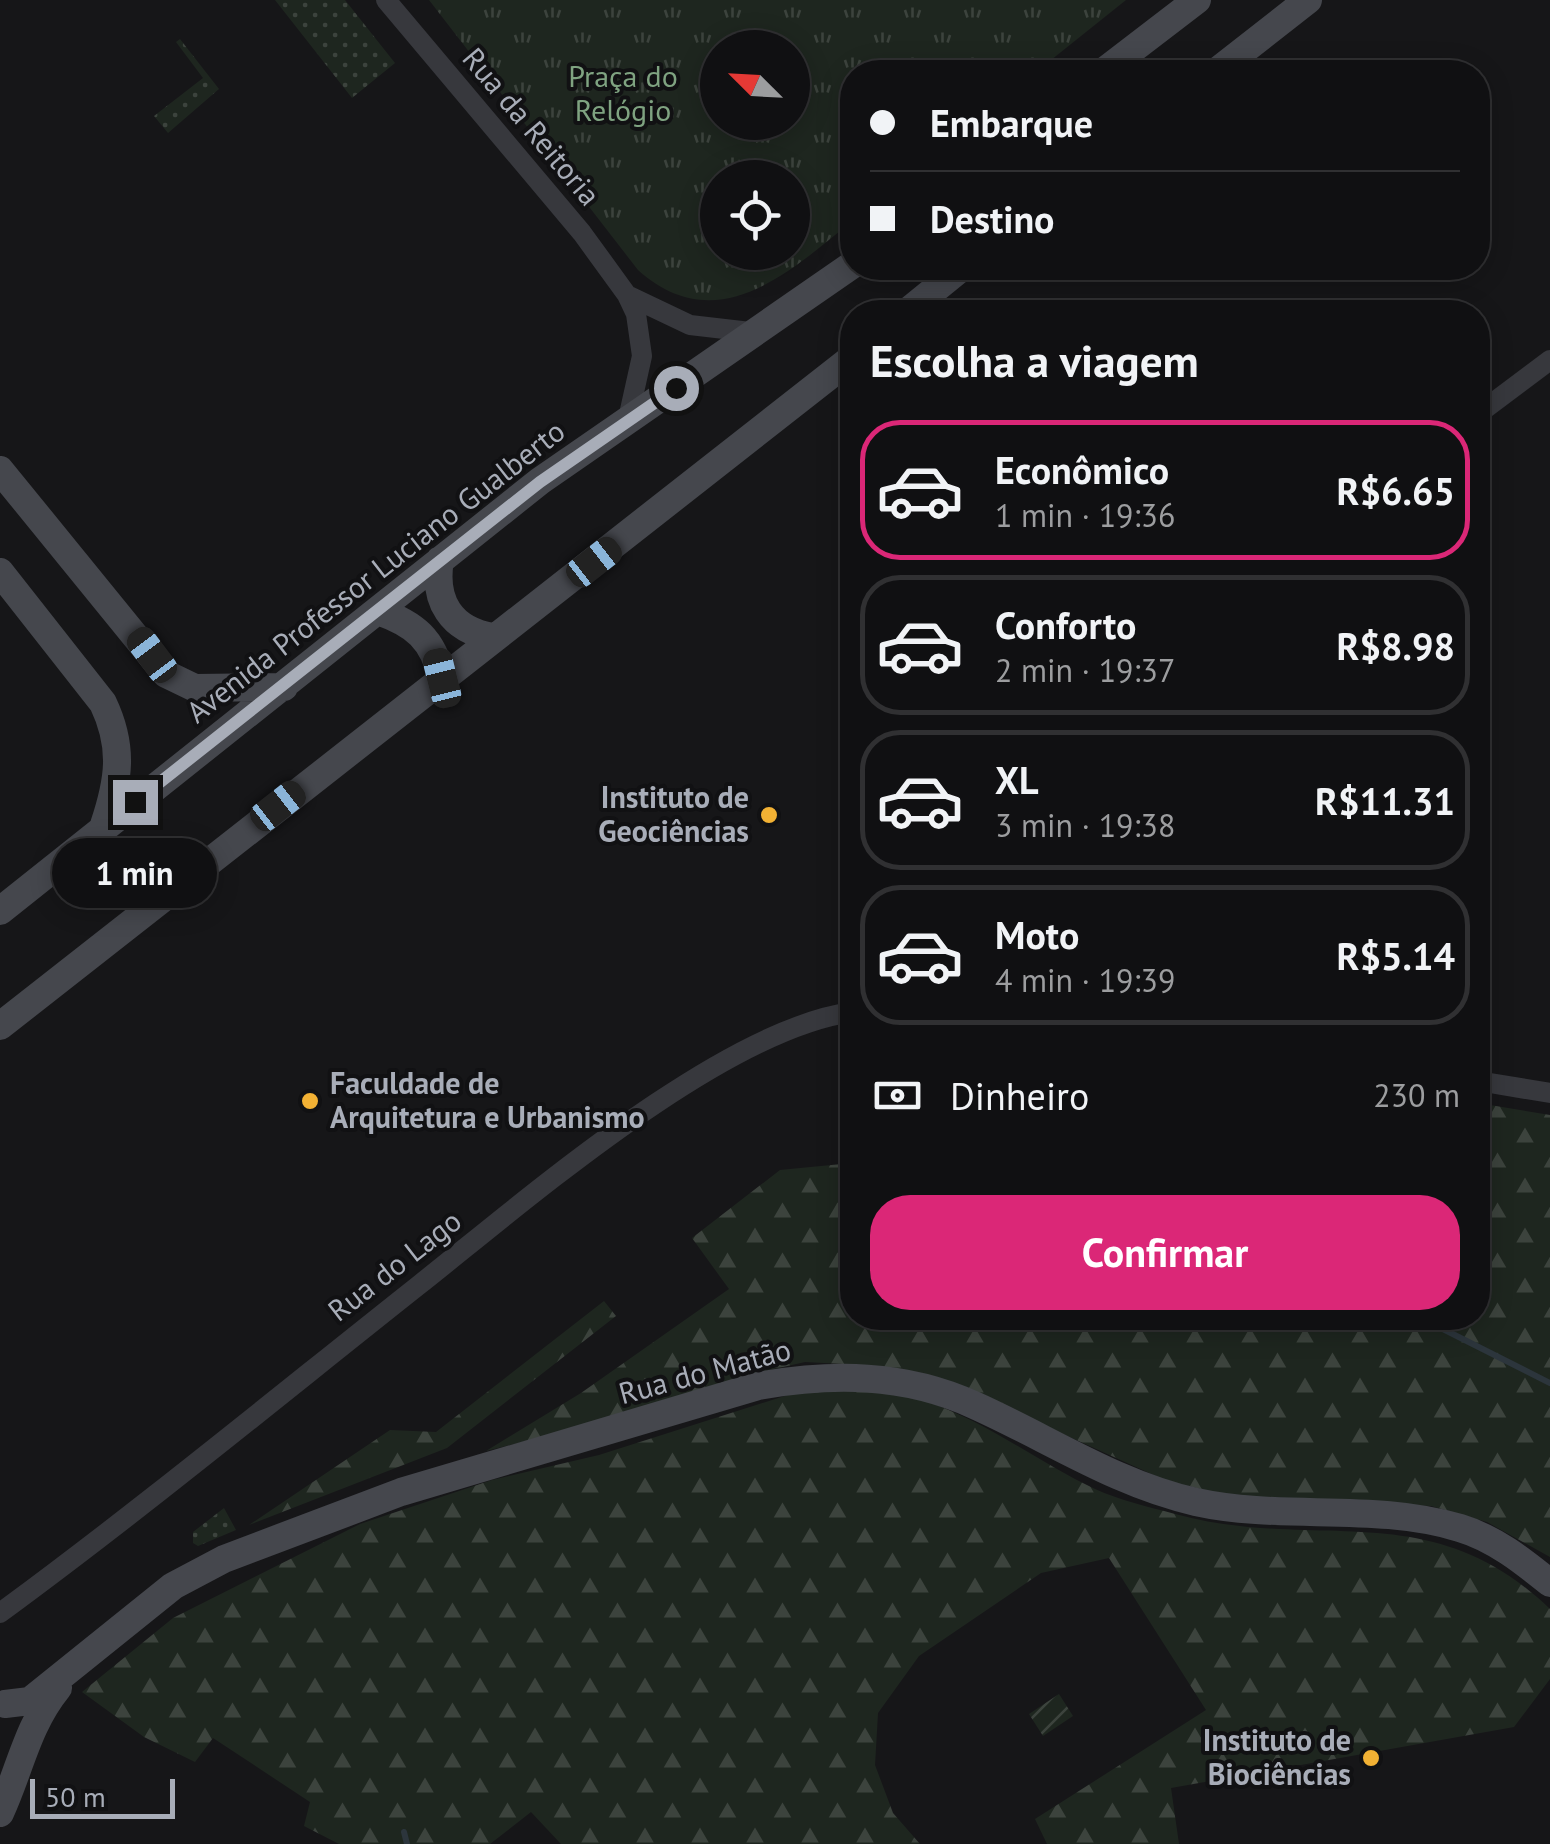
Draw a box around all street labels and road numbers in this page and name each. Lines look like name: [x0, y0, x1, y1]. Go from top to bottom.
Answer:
street label: Rua da Reitoria: [455, 39, 610, 213]
street label: Avenida Professor Luciano Gualberto: [178, 411, 572, 731]
street label: Rua do Lago: [319, 1201, 469, 1329]
street label: Rua do Matão: [614, 1329, 795, 1412]

